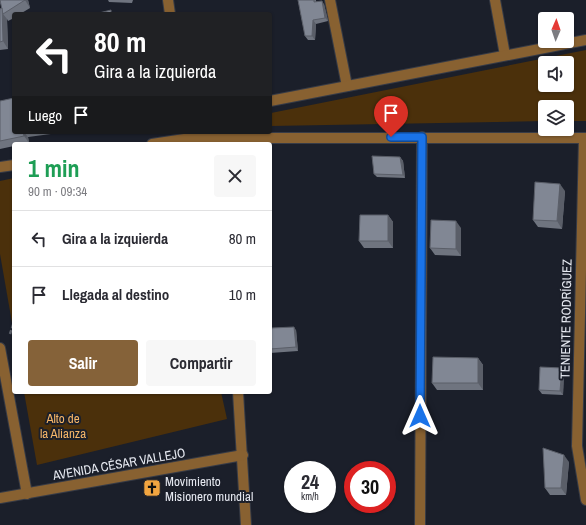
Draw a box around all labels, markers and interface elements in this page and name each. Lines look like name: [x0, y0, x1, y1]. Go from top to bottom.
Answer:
north arrow: [538, 12, 574, 48]
map controls: [538, 12, 574, 136]
text: 80 m: [94, 23, 146, 61]
icon: left: [28, 28, 80, 80]
button: sound: [538, 56, 574, 92]
text: Gira a la izquierda: [94, 59, 216, 84]
pin: [374, 96, 408, 137]
button: layers: [538, 100, 574, 136]
icon: arrive: [380, 102, 402, 124]
icon: arrive: [70, 104, 92, 126]
text: Luego: [28, 105, 62, 126]
text: 1 min: [28, 152, 79, 184]
button: close: [214, 155, 256, 197]
text: 90 m · 09:34: [28, 183, 87, 200]
icon: left: [28, 228, 50, 250]
text: Gira a la izquierda: [62, 228, 168, 249]
text: 80 m: [229, 228, 256, 249]
street label: TENIENTE RODRÍGUEZ: [556, 259, 576, 379]
icon: arrive: [28, 284, 50, 306]
text: Llegada al destino: [62, 284, 169, 305]
text: 10 m: [229, 284, 256, 305]
button: Salir: [28, 340, 138, 386]
button: Compartir: [146, 340, 256, 386]
position arrow: [399, 395, 441, 437]
park label: Alto de la Alianza: [40, 410, 86, 442]
street label: AVENIDA CÉSAR VALLEJO: [50, 444, 187, 484]
speed limit sign: 30: [344, 461, 396, 513]
text: 24: [301, 468, 319, 495]
place label: Movimiento Misionero mundial: [165, 473, 253, 505]
church icon: Movimiento Misionero mundial: [142, 478, 162, 498]
text: km/h: [301, 490, 319, 503]

